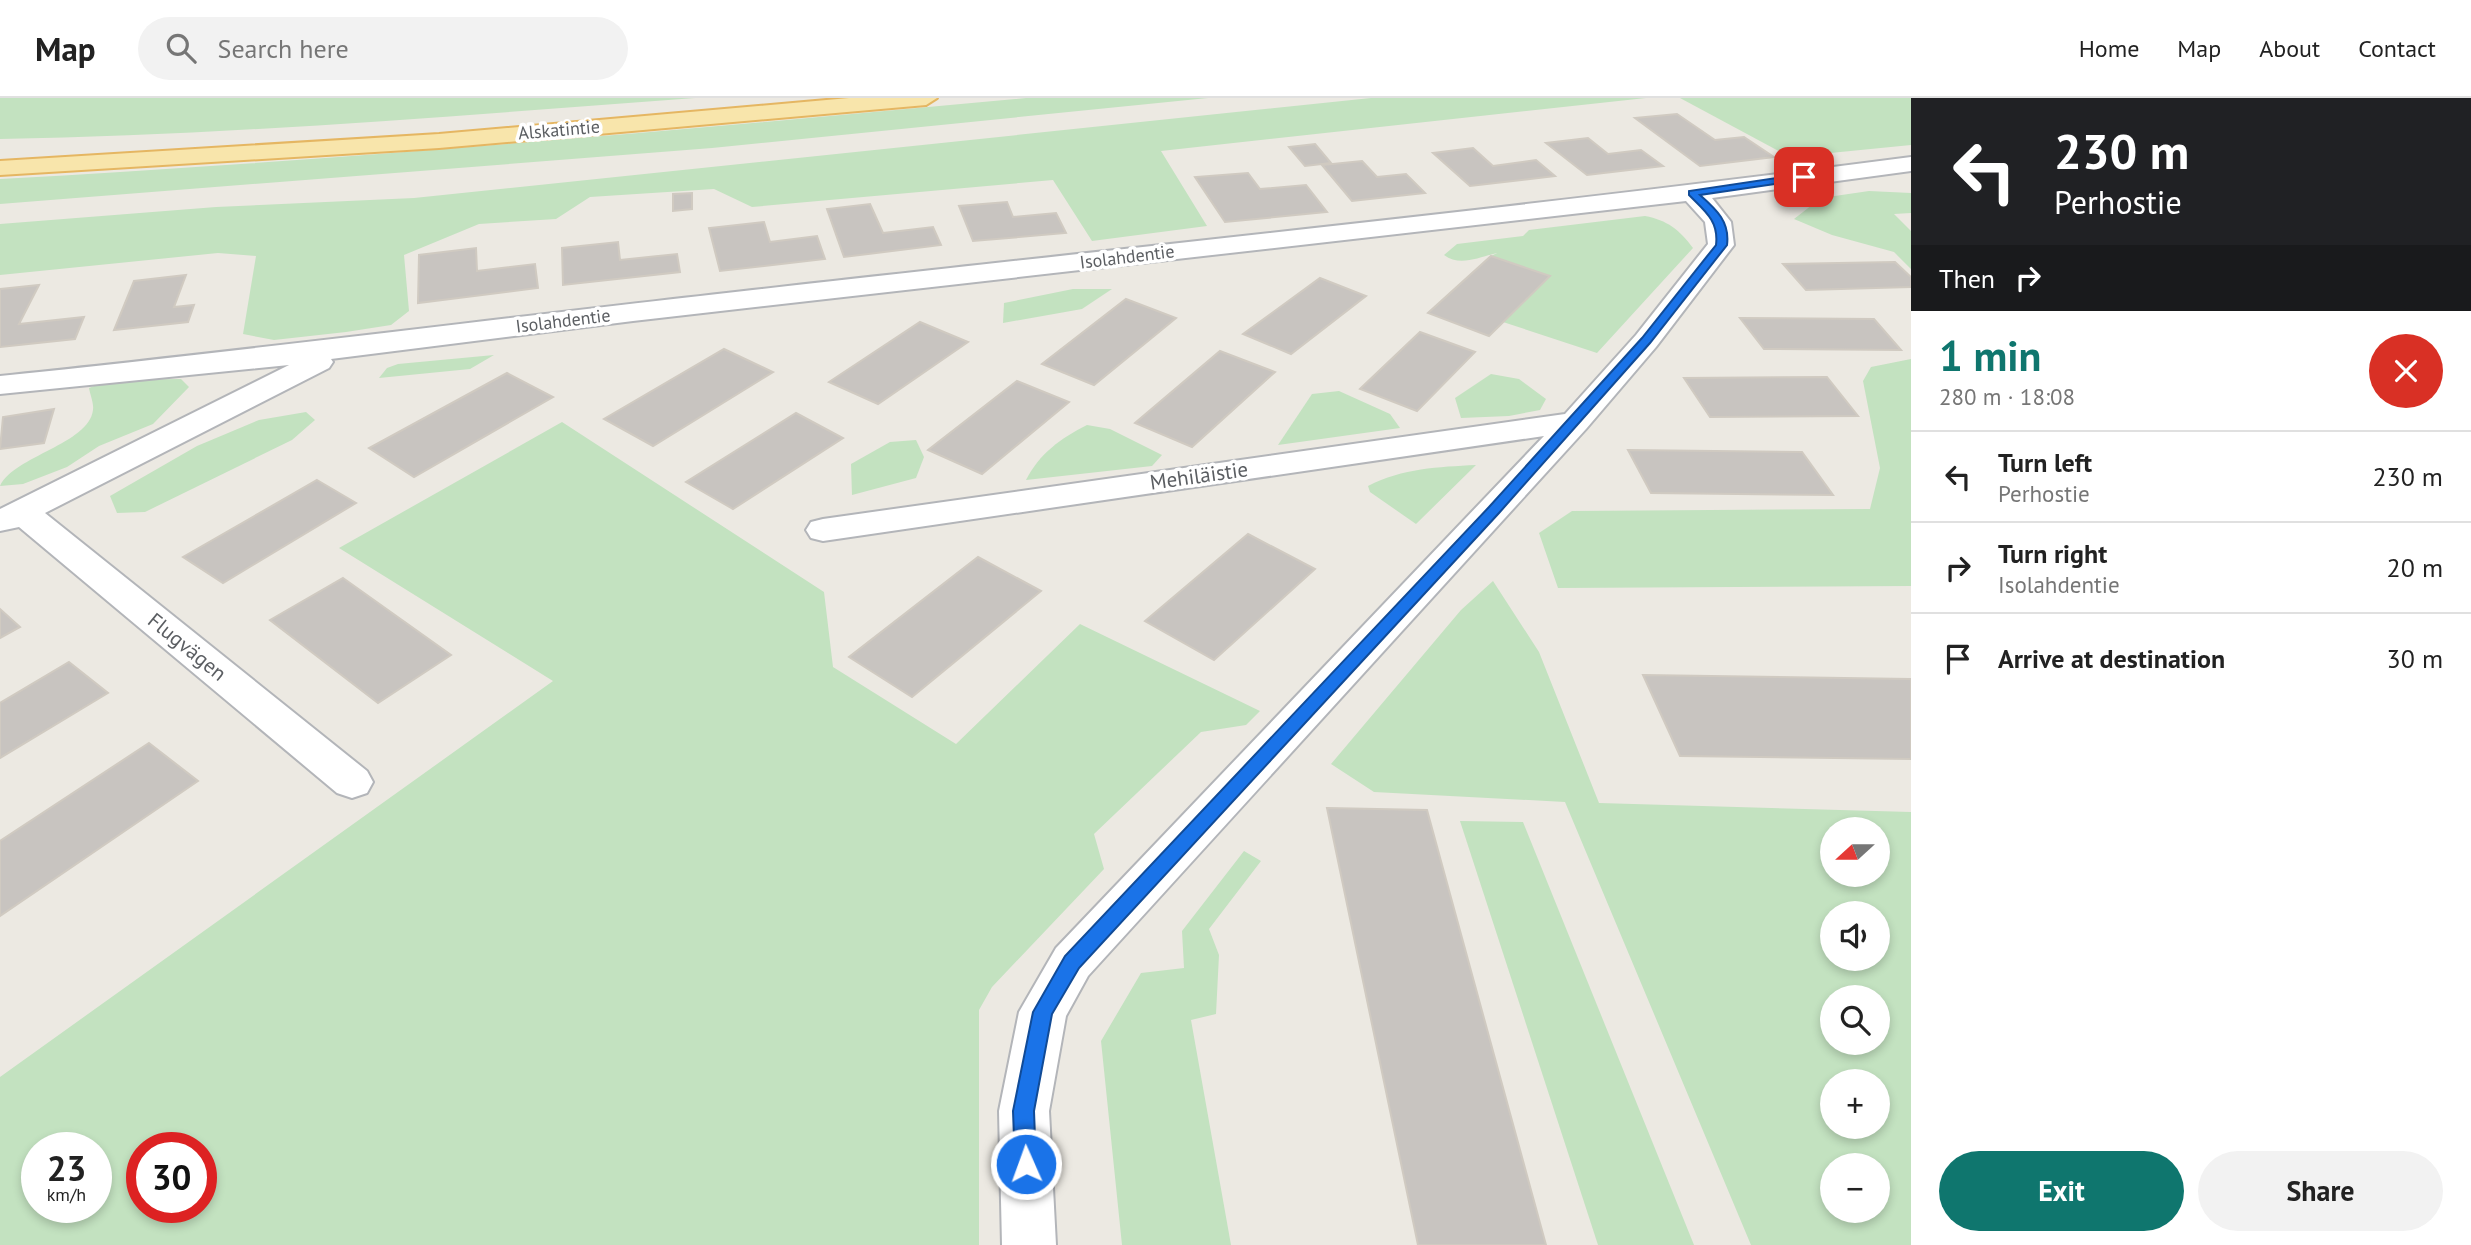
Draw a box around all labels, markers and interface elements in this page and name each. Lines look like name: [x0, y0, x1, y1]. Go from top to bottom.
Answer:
search box: [138, 17, 628, 80]
text: Map: [35, 27, 96, 70]
icon: search: [162, 29, 200, 67]
text: Search here: [218, 32, 349, 65]
text: Home: [2079, 33, 2139, 64]
text: Map: [2177, 33, 2221, 64]
text: About: [2259, 33, 2320, 64]
text: Contact: [2358, 33, 2436, 64]
street label: Alskatintie: [517, 114, 601, 145]
text: 230 m: [2054, 119, 2189, 183]
icon: left: [1939, 126, 2030, 217]
pin: [1774, 147, 1834, 207]
icon: arrive: [1785, 158, 1823, 196]
text: Perhostie: [2054, 181, 2182, 223]
street label: Isolahdentie: [1078, 239, 1176, 274]
icon: right: [2009, 259, 2047, 297]
text: Then: [1939, 262, 1995, 295]
street label: Isolahdentie: [514, 303, 612, 338]
text: 1 min: [1939, 328, 2041, 383]
button: close: [2369, 334, 2443, 408]
text: 280 m · 18:08: [1939, 382, 2075, 411]
text: Turn left: [1998, 446, 2092, 479]
street label: Mehiläistie: [1148, 455, 1250, 496]
icon: left: [1939, 458, 1977, 496]
text: 230 m: [2372, 460, 2443, 493]
text: Perhostie: [1998, 479, 2090, 508]
text: Turn right: [1998, 537, 2107, 570]
icon: right: [1939, 549, 1977, 587]
text: 20 m: [2387, 551, 2443, 584]
text: Isolahdentie: [1998, 570, 2120, 599]
street label: Flugvägen: [142, 607, 232, 687]
icon: arrive: [1939, 640, 1977, 678]
text: Arrive at destination: [1998, 642, 2225, 675]
text: 30 m: [2387, 642, 2443, 675]
north arrow: [1820, 817, 1890, 887]
map controls: [1820, 817, 1890, 1223]
button: sound: [1820, 901, 1890, 971]
button: search: [1820, 985, 1890, 1055]
button: +: [1820, 1069, 1890, 1139]
position arrow: [989, 1127, 1063, 1201]
speed limit sign: 30: [126, 1132, 217, 1223]
text: 23: [47, 1145, 86, 1191]
button: Exit: [1939, 1151, 2184, 1231]
button: Share: [2198, 1151, 2443, 1231]
button: −: [1820, 1153, 1890, 1223]
text: km/h: [47, 1183, 86, 1206]

